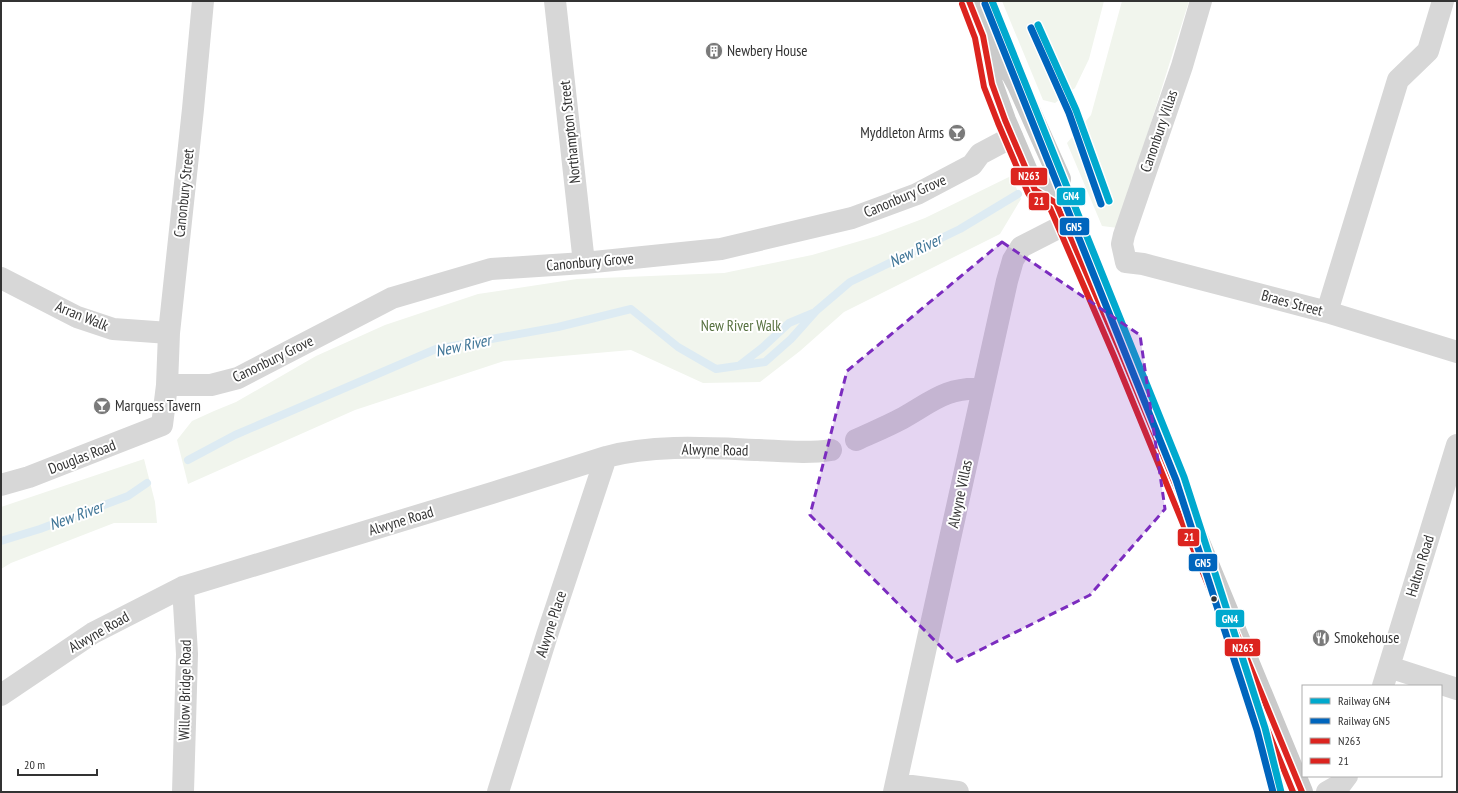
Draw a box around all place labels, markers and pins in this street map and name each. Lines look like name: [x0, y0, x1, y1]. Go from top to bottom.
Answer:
building icon: Newbery House: [704, 41, 724, 61]
place label: Newbery House: [727, 41, 808, 60]
place label: Myddleton Arms: [860, 123, 944, 142]
bar icon: Myddleton Arms: [947, 123, 967, 143]
bar icon: Marquess Tavern: [92, 396, 112, 416]
place label: Marquess Tavern: [115, 396, 201, 415]
unlabelled marker: [1209, 594, 1219, 604]
restaurant icon: Smokehouse: [1311, 628, 1331, 648]
place label: Smokehouse: [1334, 628, 1399, 647]

